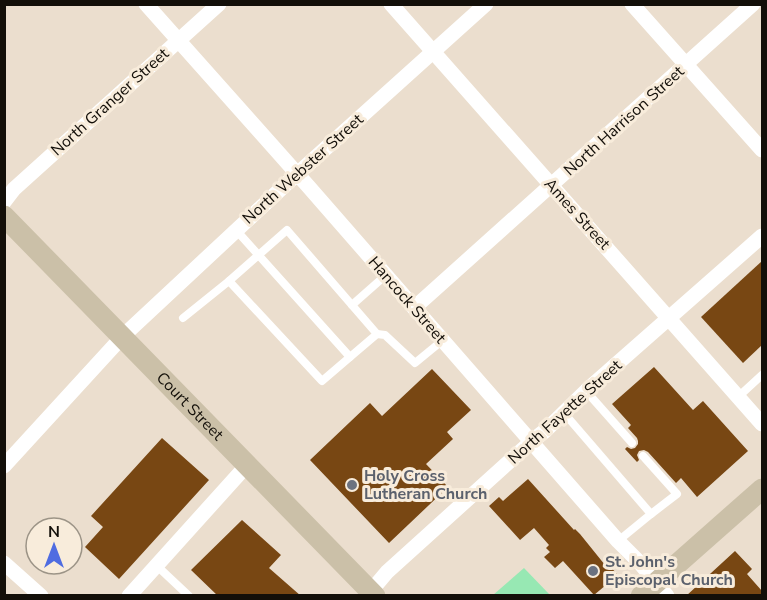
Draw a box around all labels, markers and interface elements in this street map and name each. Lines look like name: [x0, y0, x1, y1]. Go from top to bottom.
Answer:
street label: North Granger Street: [46, 43, 174, 161]
street label: North Harrison Street: [559, 61, 689, 181]
street label: North Webster Street: [238, 109, 368, 229]
street label: Ames Street: [539, 173, 615, 255]
street label: Hancock Street: [363, 252, 451, 349]
street label: North Fayette Street: [503, 355, 627, 469]
street label: Court Street: [151, 367, 229, 446]
place label: Holy Cross Lutheran Church: [364, 465, 487, 505]
marker: Holy Cross Lutheran Church: [345, 478, 359, 492]
north arrow: [24, 516, 84, 576]
text: N: [48, 521, 60, 543]
place label: St. John's Episcopal Church: [605, 551, 733, 591]
marker: St. John's Episcopal Church: [586, 564, 600, 578]

